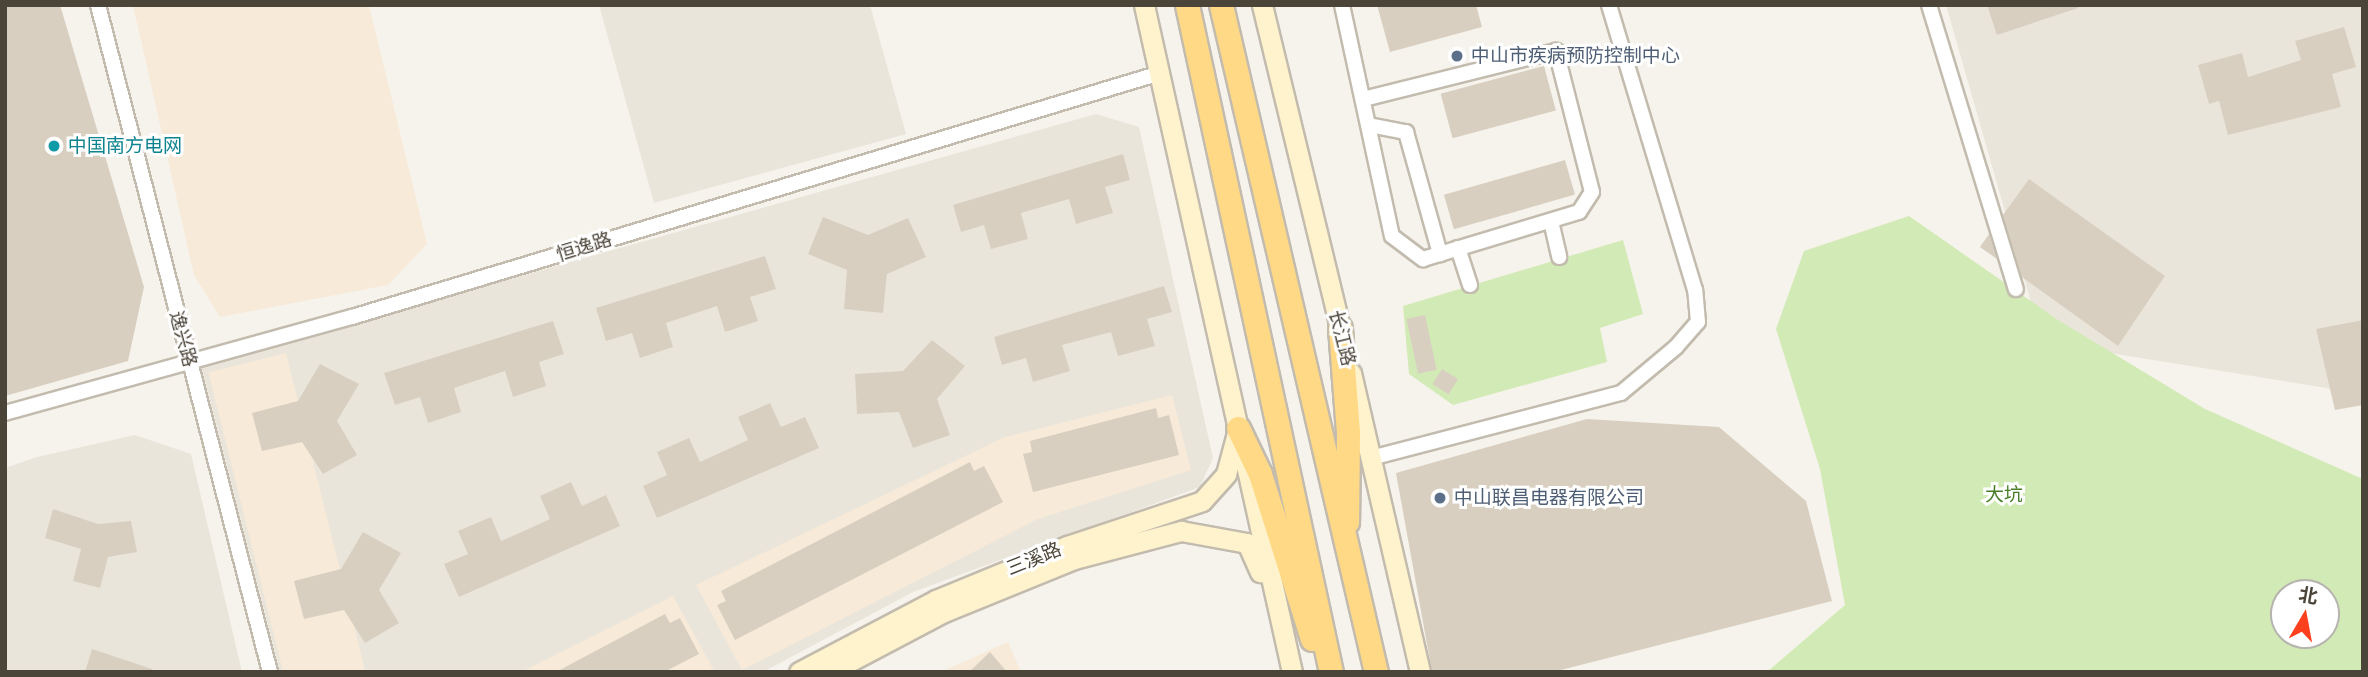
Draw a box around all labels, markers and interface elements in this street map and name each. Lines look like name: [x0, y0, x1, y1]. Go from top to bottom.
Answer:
place label: 中山市疾病预防控制中心: [1471, 45, 1680, 67]
marker: 中山市疾病预防控制中心: [1449, 48, 1465, 64]
place label: 中国南方电网: [68, 135, 182, 157]
marker: 中国南方电网: [46, 138, 62, 154]
street label: 恒逸路: [553, 228, 615, 266]
street label: 长江路: [1324, 308, 1360, 368]
street label: 逸兴路: [165, 309, 201, 369]
park label: 大坑: [1985, 484, 2023, 506]
place label: 中山联昌电器有限公司: [1454, 487, 1644, 509]
marker: 中山联昌电器有限公司: [1432, 490, 1448, 506]
street label: 三溪路: [1003, 538, 1065, 580]
north arrow: [2270, 579, 2340, 649]
text: 北: [2297, 581, 2320, 610]

